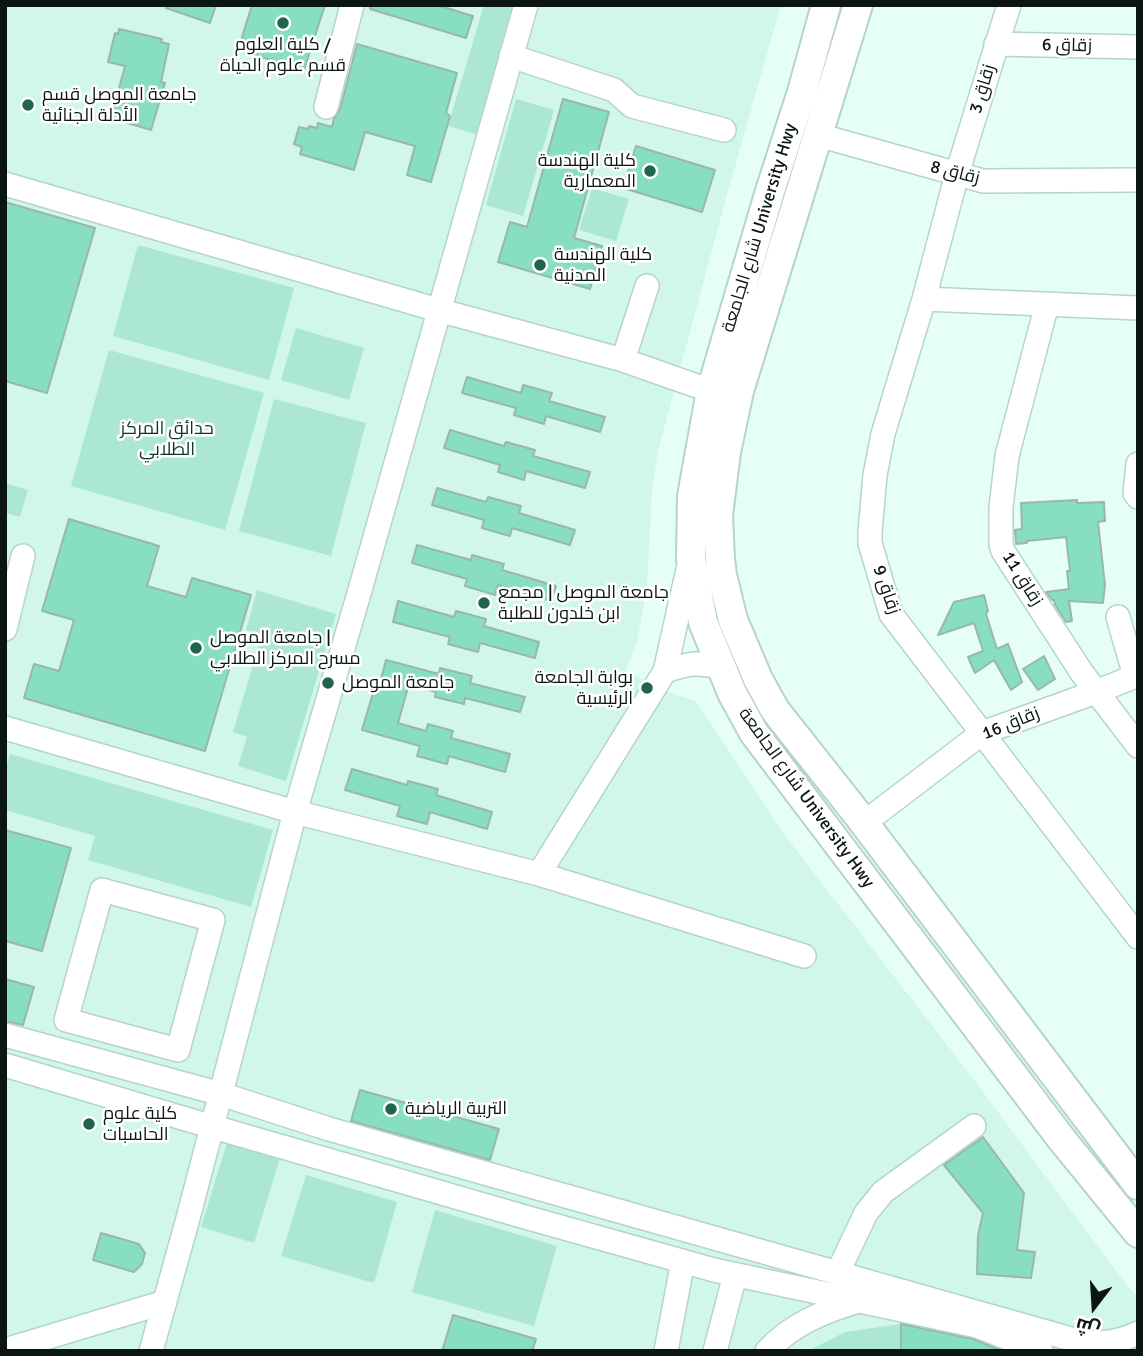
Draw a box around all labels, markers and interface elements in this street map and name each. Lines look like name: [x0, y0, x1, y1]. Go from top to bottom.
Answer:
marker: كلية العلوم / قسم علوم الحياة: [275, 15, 291, 31]
place label: كلية العلوم / قسم علوم الحياة: [220, 34, 346, 76]
street label: زقاق 6: [1042, 35, 1092, 57]
street label: زقاق 3: [965, 62, 1001, 116]
place label: جامعة الموصل قسم الأدلة الجنائية: [42, 84, 197, 126]
marker: جامعة الموصل قسم الأدلة الجنائية: [20, 97, 36, 113]
street label: شارع الجامعة University Hwy: [718, 121, 802, 335]
place label: كلية الهندسة المعمارية: [538, 150, 636, 192]
street label: زقاق 8: [928, 156, 982, 190]
marker: كلية الهندسة المعمارية: [642, 163, 658, 179]
place label: كلية الهندسة المدنية: [554, 244, 652, 286]
marker: كلية الهندسة المدنية: [532, 257, 548, 273]
park label: حدائق المركز الطلابي: [120, 418, 214, 460]
street label: زقاق 11: [997, 548, 1047, 610]
street label: زقاق 9: [868, 563, 904, 617]
place label: جامعة الموصل | مجمع ابن خلدون للطلبة: [498, 582, 669, 624]
marker: جامعة الموصل | مجمع ابن خلدون للطلبة: [476, 595, 492, 611]
place label: جامعة الموصل | مسرح المركز الطلابي: [210, 627, 361, 670]
marker: جامعة الموصل | مسرح المركز الطلابي: [188, 640, 204, 656]
place label: بوابة الجامعة الرئيسية: [534, 667, 633, 710]
place label: جامعة الموصل: [342, 672, 454, 694]
marker: جامعة الموصل: [320, 675, 336, 691]
marker: بوابة الجامعة الرئيسية: [639, 680, 655, 696]
street label: زقاق 16: [979, 703, 1043, 745]
street label: شارع الجامعة University Hwy: [733, 704, 879, 892]
place label: التربية الرياضية: [405, 1098, 507, 1120]
marker: التربية الرياضية: [383, 1101, 399, 1117]
place label: كلية علوم الحاسبات: [103, 1103, 177, 1146]
marker: كلية علوم الحاسبات: [81, 1116, 97, 1132]
north arrow: [1059, 1272, 1129, 1342]
text: ش: [1073, 1312, 1103, 1342]

